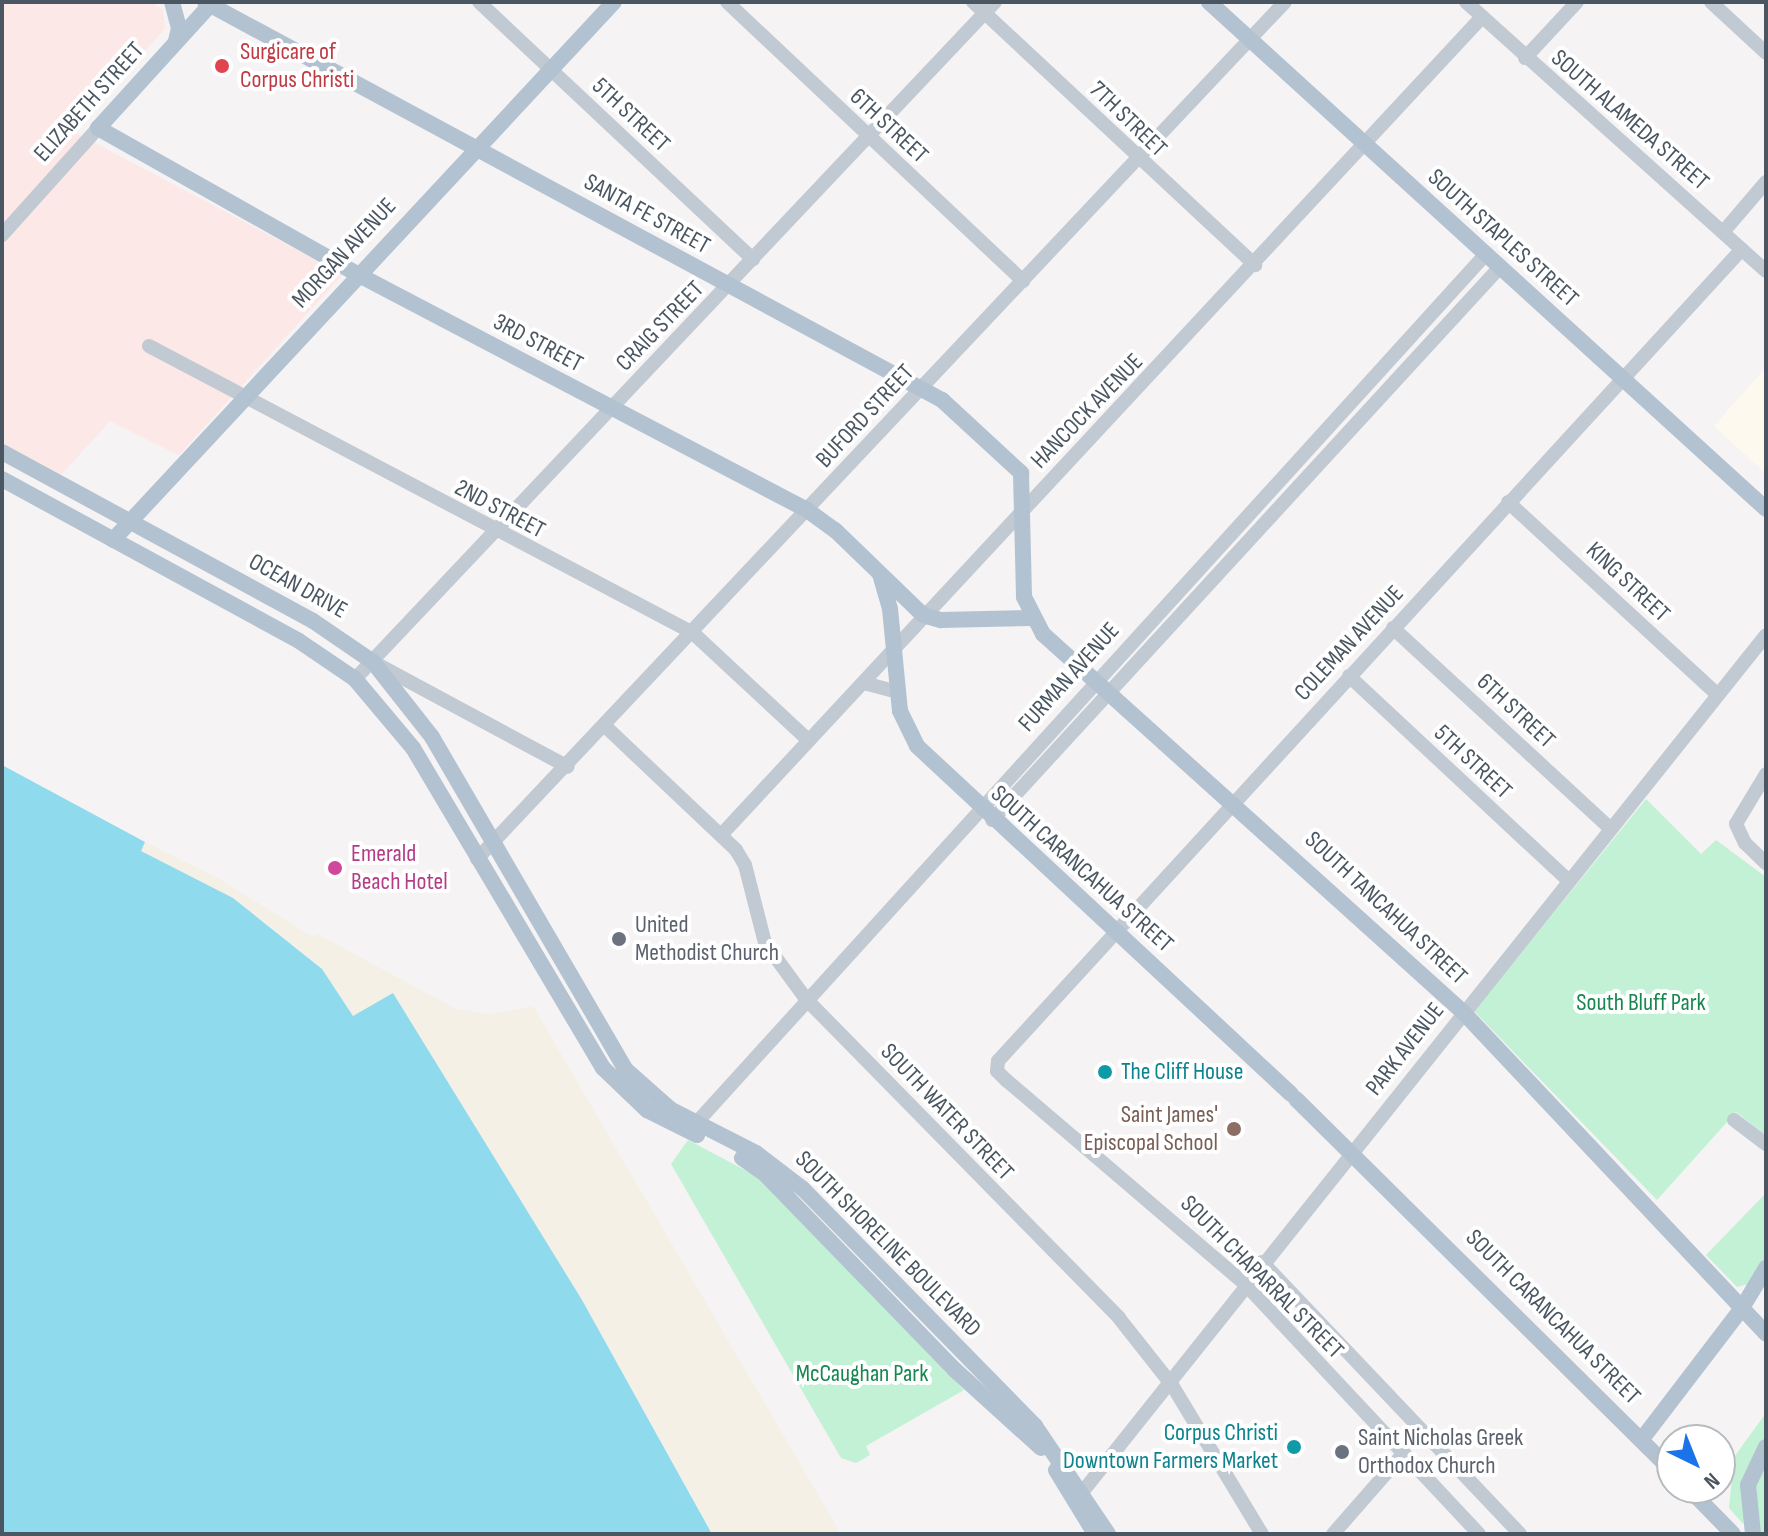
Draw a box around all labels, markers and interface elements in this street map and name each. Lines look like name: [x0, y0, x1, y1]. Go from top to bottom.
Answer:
street label: ELIZABETH STREET: [28, 36, 150, 168]
place label: Surgicare of Corpus Christi: [240, 38, 354, 94]
street label: SOUTH ALAMEDA STREET: [1545, 44, 1715, 196]
marker: Surgicare of Corpus Christi: [211, 55, 233, 77]
street label: 5TH STREET: [586, 72, 676, 158]
street label: 7TH STREET: [1083, 75, 1173, 163]
street label: 6TH STREET: [844, 83, 934, 169]
street label: SOUTH STAPLES STREET: [1422, 163, 1584, 313]
street label: SANTA FE STREET: [579, 168, 715, 260]
street label: MORGAN AVENUE: [286, 192, 402, 314]
street label: CRAIG STREET: [610, 275, 710, 377]
street label: 3RD STREET: [488, 307, 588, 379]
street label: HANCOCK AVENUE: [1025, 348, 1149, 474]
street label: BUFORD STREET: [810, 358, 920, 474]
street label: 2ND STREET: [450, 473, 550, 545]
street label: KING STREET: [1580, 536, 1676, 628]
street label: OCEAN DRIVE: [244, 547, 352, 625]
street label: COLEMAN AVENUE: [1288, 579, 1410, 707]
street label: FURMAN AVENUE: [1012, 616, 1126, 738]
street label: 6TH STREET: [1471, 668, 1561, 754]
street label: 5TH STREET: [1428, 719, 1518, 805]
street label: SOUTH CARANCAHUA STREET: [985, 780, 1179, 958]
street label: SOUTH TANCAHUA STREET: [1299, 825, 1473, 991]
place label: Emerald Beach Hotel: [351, 840, 448, 896]
marker: Emerald Beach Hotel: [326, 859, 344, 877]
place label: United Methodist Church: [635, 911, 779, 967]
marker: United Methodist Church: [610, 930, 628, 948]
park label: South Bluff Park: [1576, 989, 1706, 1017]
street label: PARK AVENUE: [1360, 997, 1450, 1101]
street label: SOUTH WATER STREET: [874, 1038, 1020, 1186]
place label: The Cliff House: [1121, 1058, 1243, 1086]
marker: The Cliff House: [1096, 1063, 1114, 1081]
place label: Saint James' Episcopal School: [1084, 1101, 1218, 1157]
marker: Saint James' Episcopal School: [1225, 1120, 1243, 1138]
street label: SOUTH SHORELINE BOULEVARD: [789, 1145, 987, 1343]
street label: SOUTH CHAPARRAL STREET: [1174, 1189, 1350, 1365]
street label: SOUTH CARANCAHUA STREET: [1460, 1224, 1646, 1410]
park label: McCaughan Park: [796, 1360, 928, 1388]
place label: Corpus Christi Downtown Farmers Market: [1063, 1419, 1278, 1475]
place label: Saint Nicholas Greek Orthodox Church: [1358, 1424, 1523, 1480]
north arrow: [1656, 1424, 1736, 1504]
marker: Corpus Christi Downtown Farmers Market: [1285, 1438, 1303, 1456]
marker: Saint Nicholas Greek Orthodox Church: [1333, 1443, 1351, 1461]
text: N: [1698, 1467, 1725, 1494]

